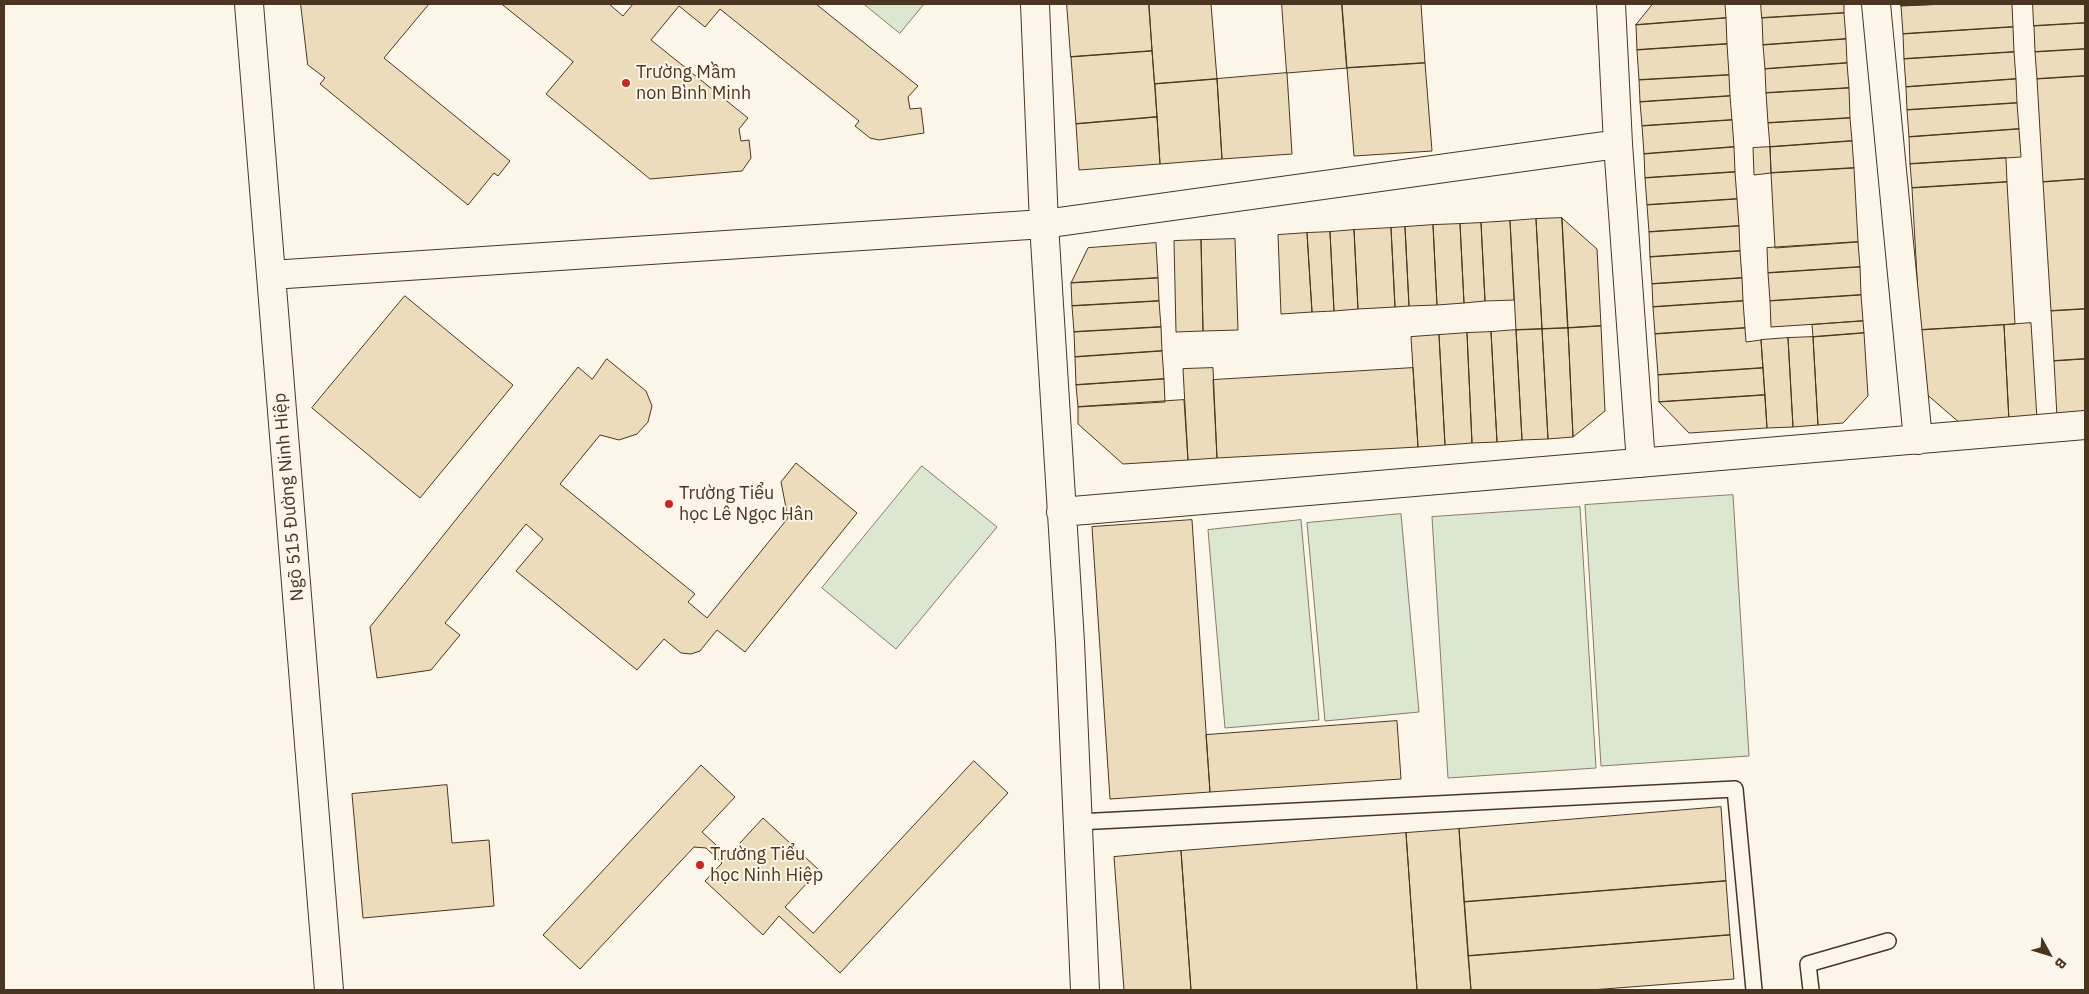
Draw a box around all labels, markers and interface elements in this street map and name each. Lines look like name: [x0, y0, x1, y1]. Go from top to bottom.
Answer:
place label: Trường Mầm non Bình Minh: [636, 62, 751, 104]
marker: Trường Mầm non Bình Minh: [620, 77, 632, 89]
street label: Ngõ 515 Đường Ninh Hiệp: [269, 392, 309, 602]
place label: Trường Tiểu học Lê Ngọc Hân: [679, 483, 814, 526]
marker: Trường Tiểu học Lê Ngọc Hân: [663, 498, 675, 510]
place label: Trường Tiểu học Ninh Hiệp: [710, 844, 823, 886]
marker: Trường Tiểu học Ninh Hiệp: [694, 859, 706, 871]
north arrow: [2024, 929, 2074, 979]
text: B: [2051, 954, 2071, 973]

